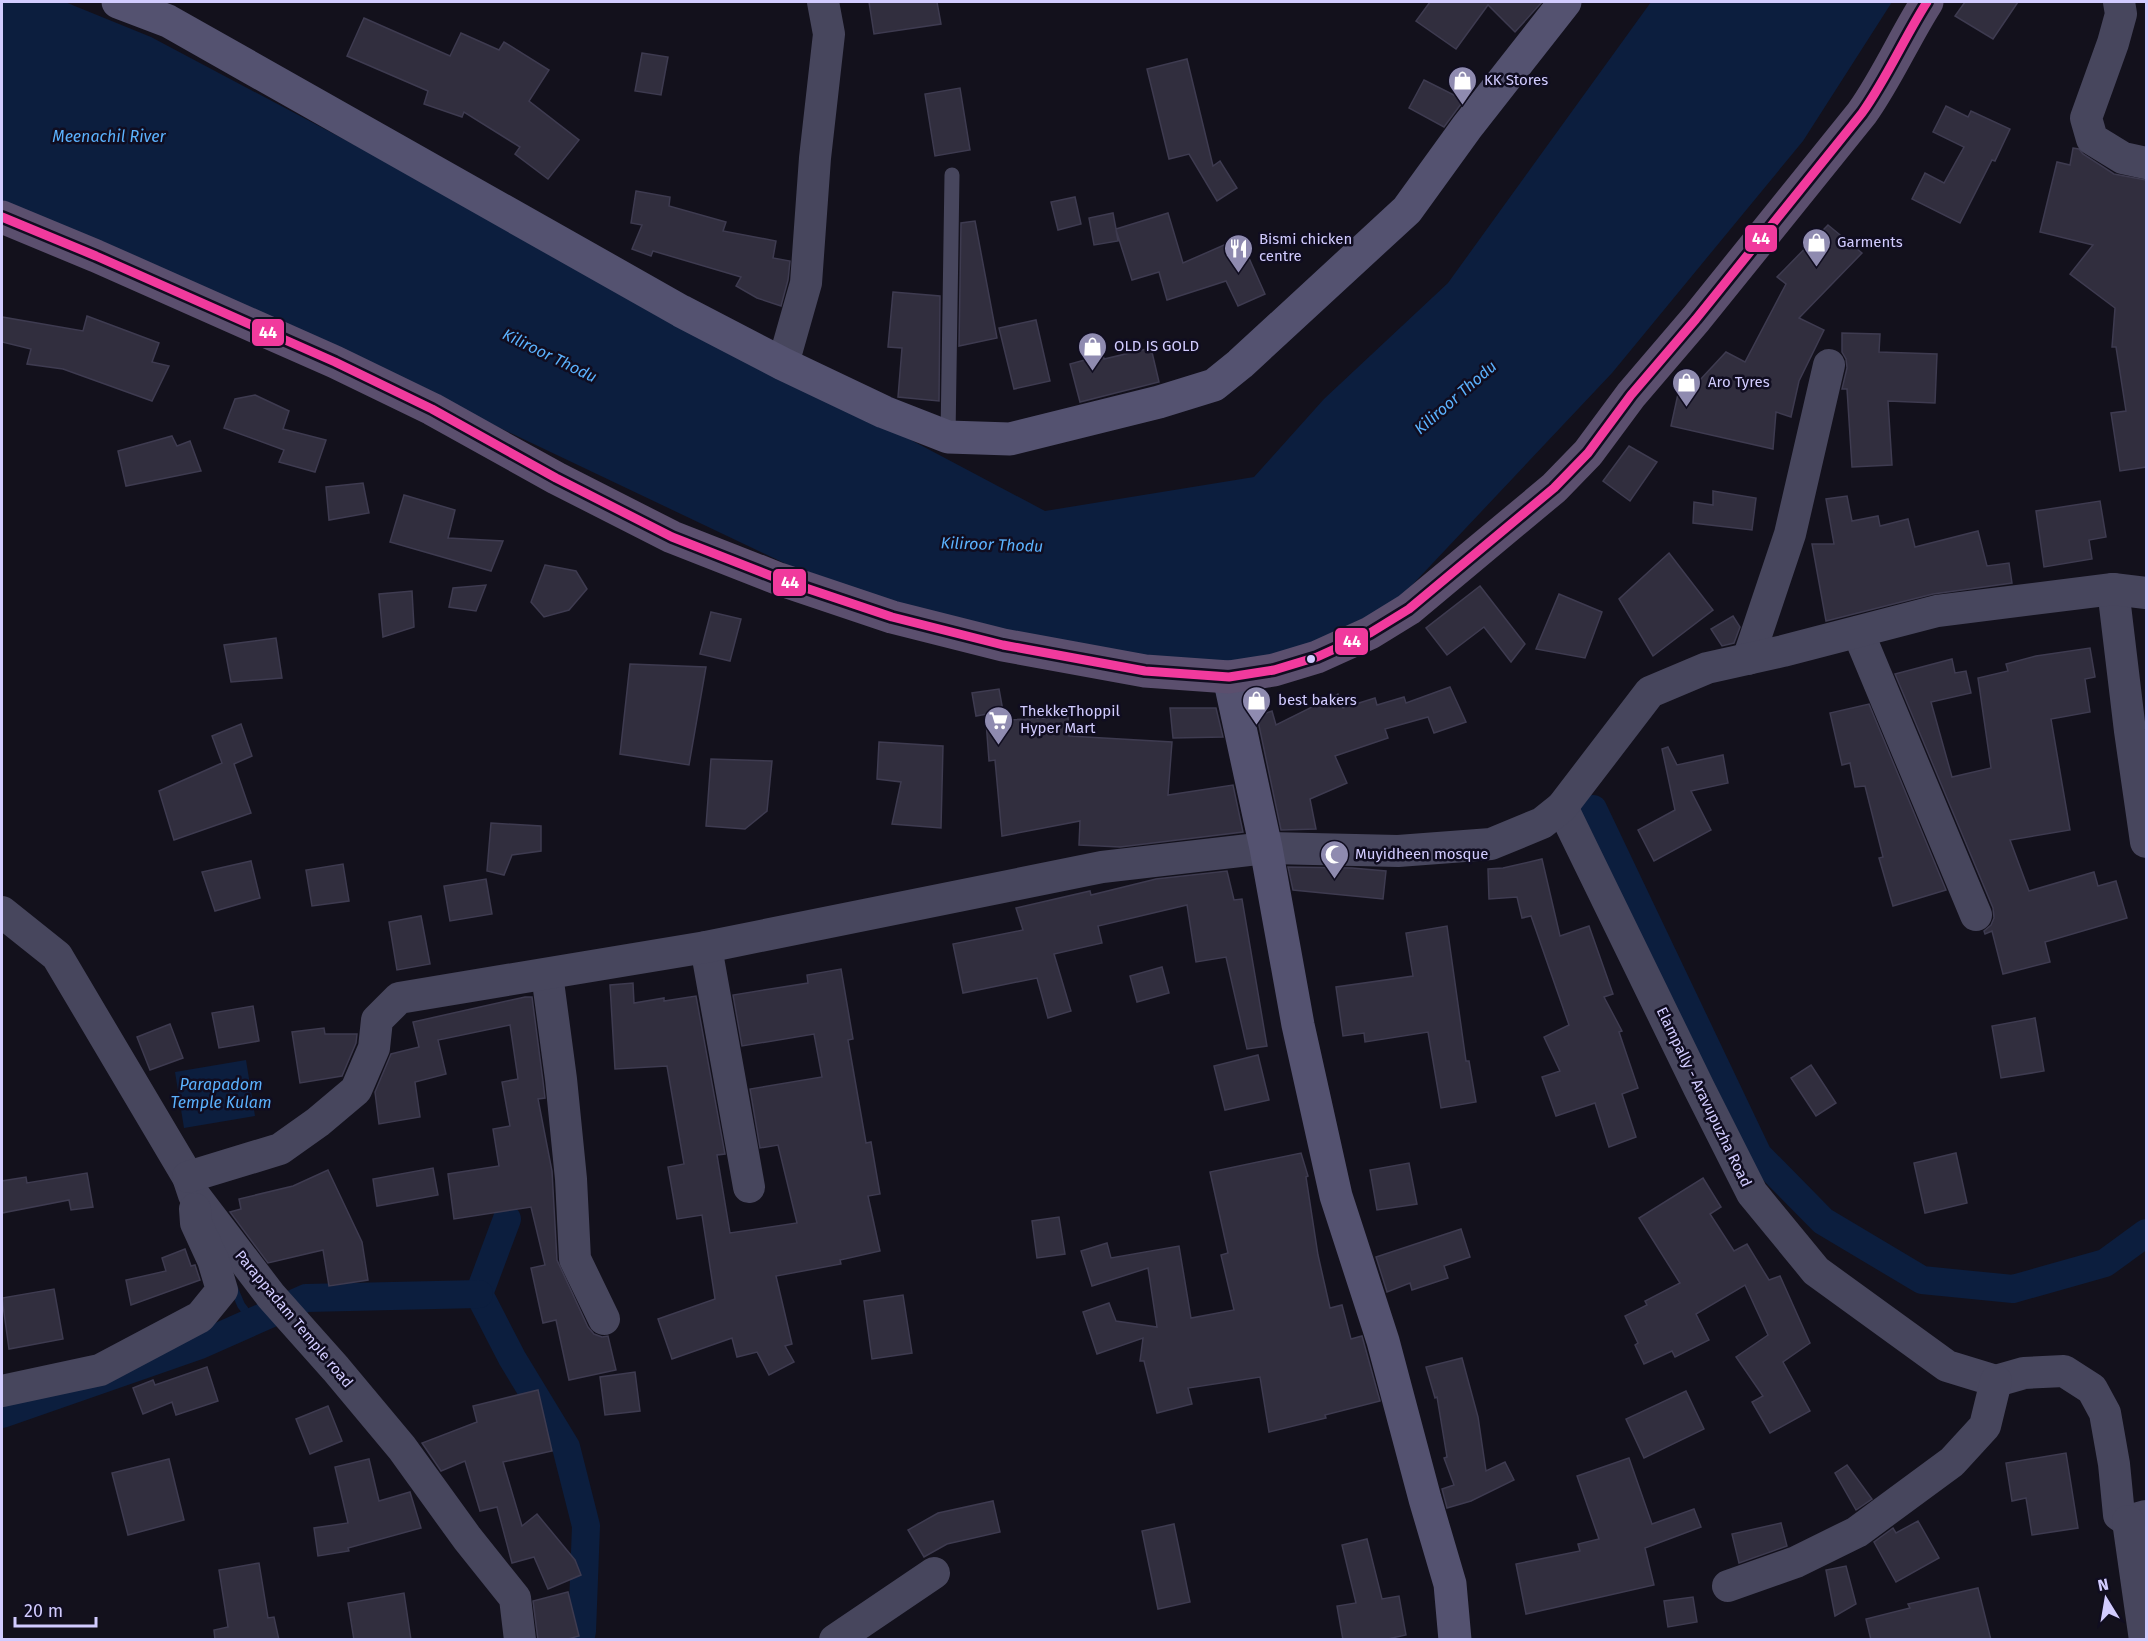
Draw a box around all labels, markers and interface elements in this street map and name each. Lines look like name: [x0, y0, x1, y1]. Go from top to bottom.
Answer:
shop icon: KK Stores: [1447, 64, 1479, 106]
place label: KK Stores: [1484, 71, 1548, 89]
water label: Meenachil River: [52, 127, 167, 146]
line badge: 44: [1744, 224, 1778, 253]
shop icon: Garments: [1800, 226, 1832, 268]
text: 44: [1752, 229, 1770, 248]
place label: Bismi chicken centre: [1259, 230, 1352, 265]
restaurant icon: Bismi chicken centre: [1222, 232, 1254, 274]
place label: Garments: [1837, 233, 1903, 251]
line badge: 44: [251, 318, 285, 347]
text: 44: [259, 323, 277, 342]
water label: Kiliroor Thodu: [500, 324, 600, 386]
shop icon: OLD IS GOLD: [1077, 330, 1109, 372]
place label: OLD IS GOLD: [1114, 337, 1199, 355]
water label: Kiliroor Thodu: [1410, 357, 1500, 438]
shop icon: Aro Tyres: [1671, 366, 1703, 408]
place label: Aro Tyres: [1708, 373, 1770, 391]
water label: Kiliroor Thodu: [940, 533, 1044, 556]
line badge: 44: [772, 568, 807, 597]
text: 44: [781, 573, 799, 592]
line badge: 44: [1334, 627, 1369, 656]
text: 44: [1343, 632, 1361, 651]
unlabelled marker: [1305, 653, 1317, 665]
shop icon: best bakers: [1241, 684, 1273, 726]
place label: best bakers: [1278, 691, 1357, 709]
place label: ThekkeThoppil Hyper Mart: [1020, 702, 1120, 737]
supermarket icon: ThekkeThoppil Hyper Mart: [983, 704, 1015, 746]
mosque icon: Muyidheen mosque: [1318, 838, 1350, 880]
place label: Muyidheen mosque: [1355, 845, 1488, 863]
street label: Elampally - Aravupuzha Road: [1653, 1004, 1755, 1190]
water label: Parapadom Temple Kulam: [171, 1075, 271, 1112]
street label: Parappadam Temple road: [231, 1247, 357, 1391]
north arrow: [2076, 1569, 2136, 1629]
text: N: [2096, 1574, 2110, 1595]
scale bar: [15, 1590, 96, 1628]
text: 20 m: [24, 1600, 63, 1622]

